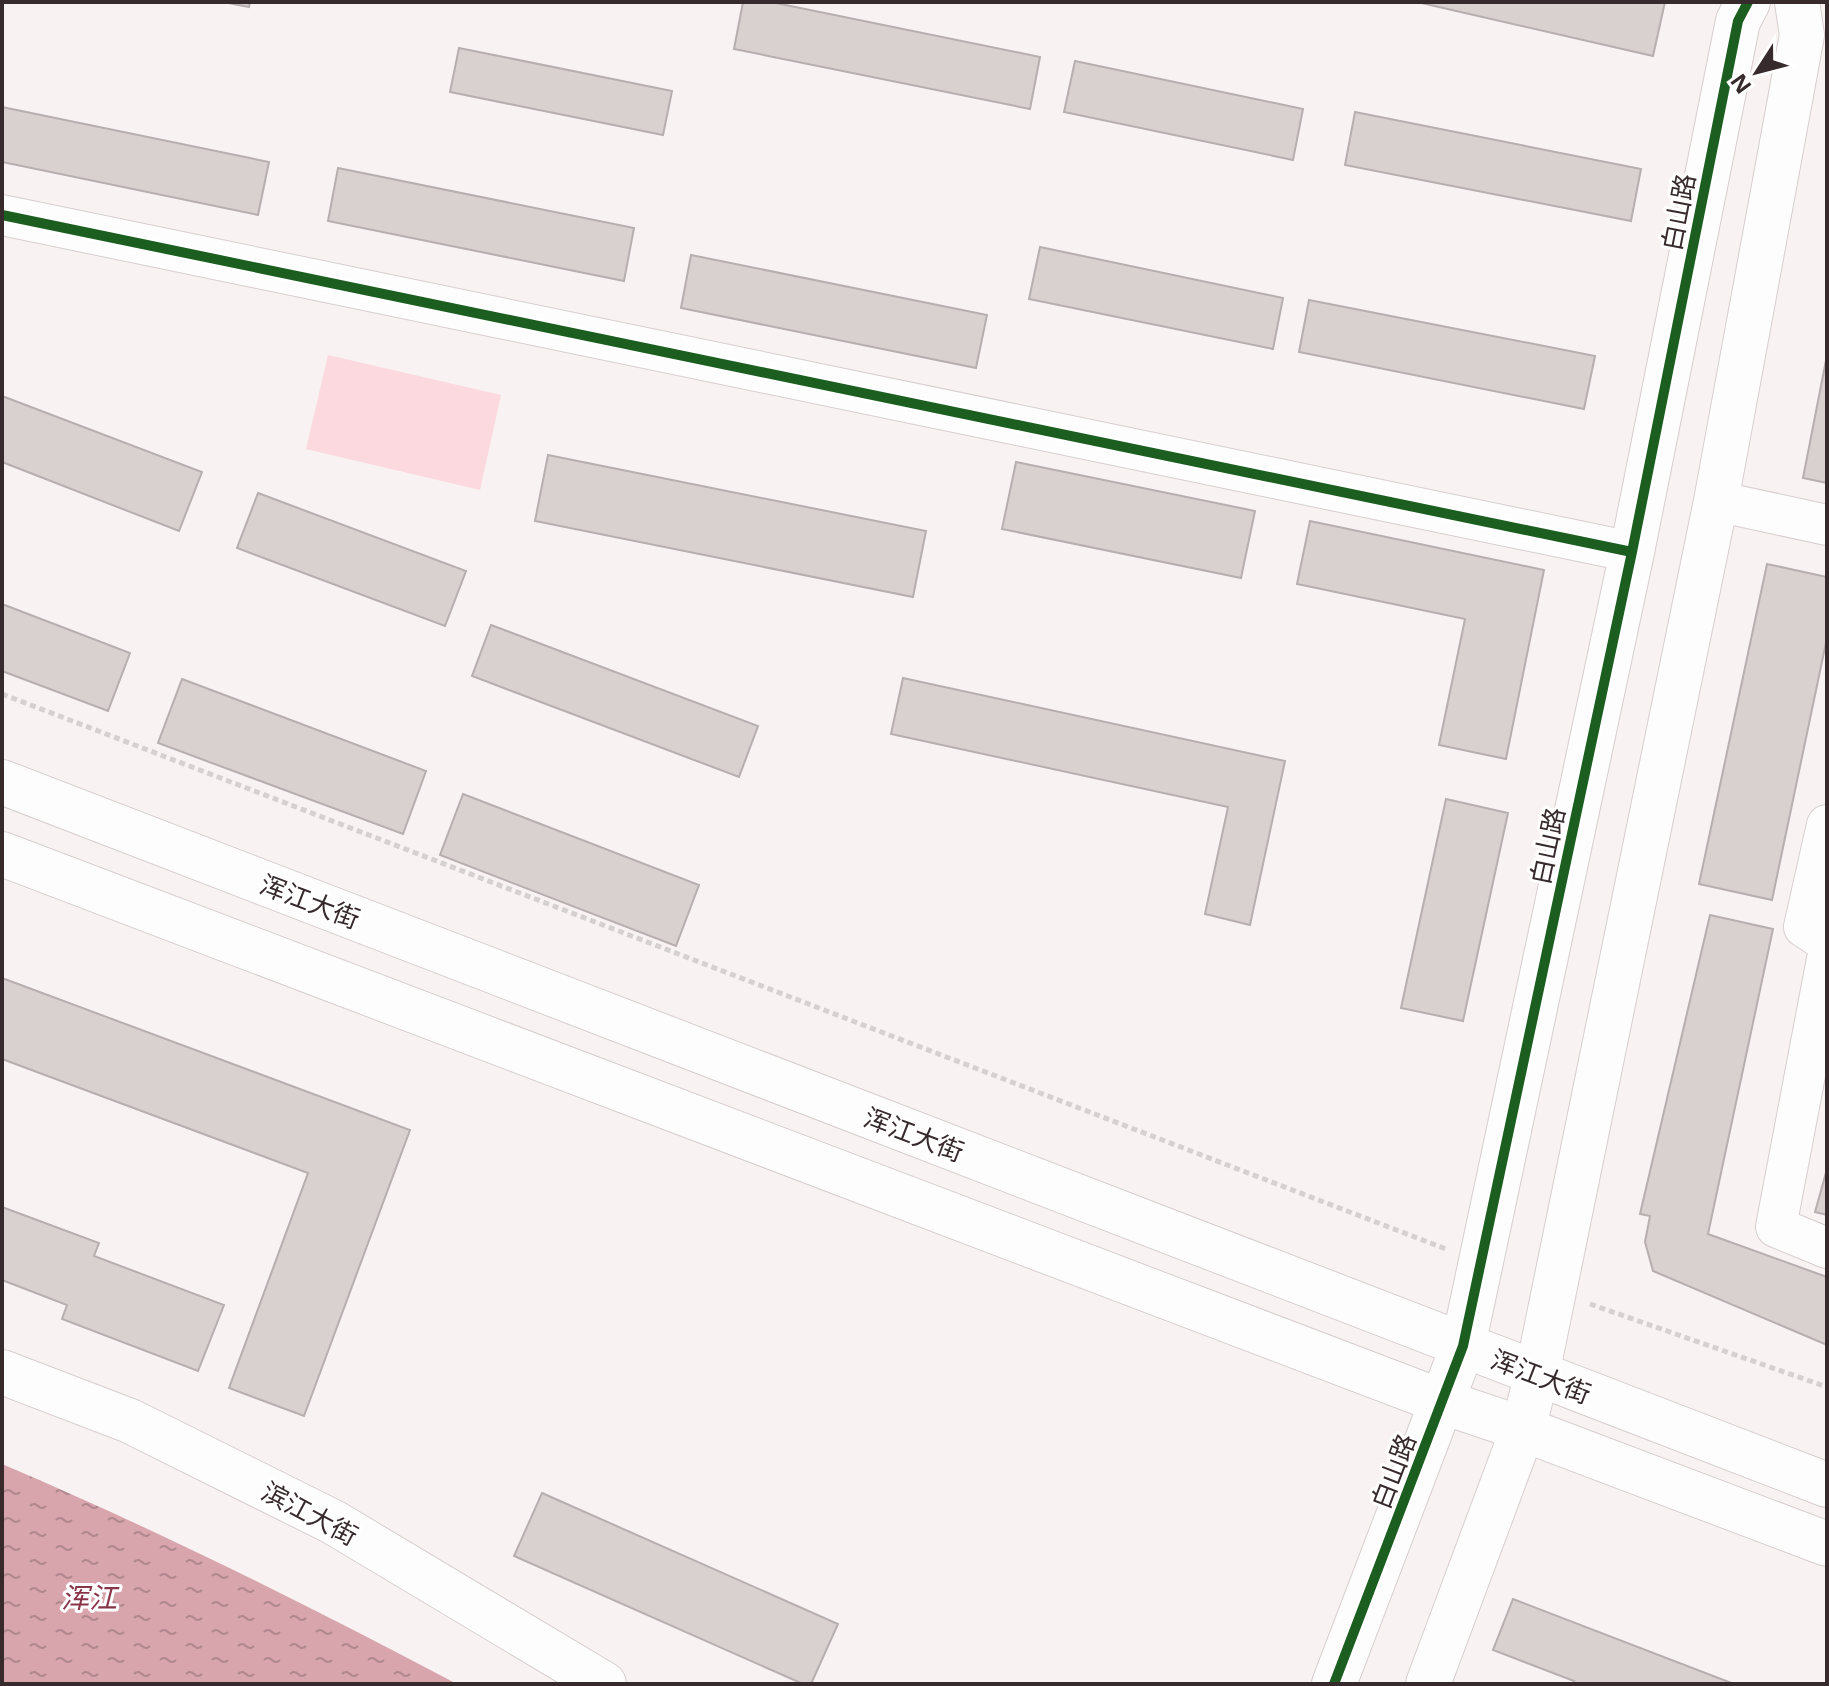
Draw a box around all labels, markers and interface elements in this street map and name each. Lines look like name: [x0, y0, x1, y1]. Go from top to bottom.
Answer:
north arrow: [1717, 32, 1797, 112]
text: N: [1723, 68, 1757, 100]
street label: 白山路: [1653, 170, 1703, 254]
street label: 白山路: [1521, 804, 1573, 888]
street label: 浑江大街: [255, 866, 365, 936]
street label: 浑江大街: [859, 1099, 969, 1169]
street label: 浑江大街: [1486, 1341, 1596, 1411]
street label: 白山路: [1362, 1428, 1424, 1514]
street label: 滨江大街: [256, 1473, 364, 1553]
water label: 浑江: [61, 1578, 120, 1616]

